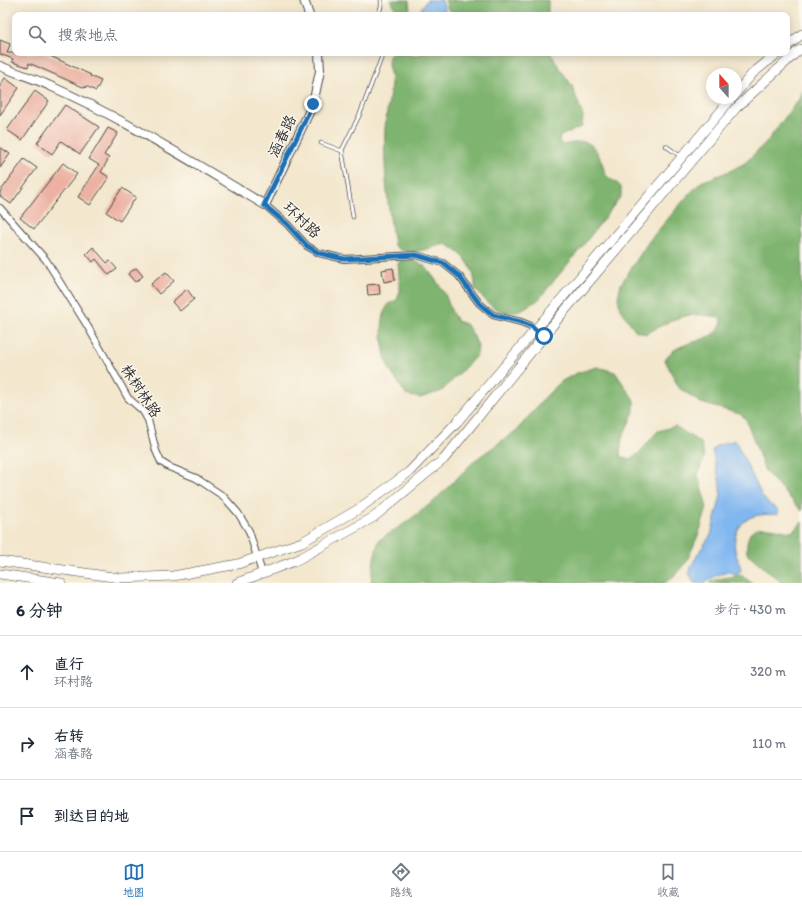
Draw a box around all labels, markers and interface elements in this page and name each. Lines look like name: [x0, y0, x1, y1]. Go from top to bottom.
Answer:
search box: [12, 12, 790, 56]
icon: search: [26, 23, 48, 45]
text: 搜索地点: [58, 26, 118, 44]
north arrow: [706, 68, 742, 104]
route end: [304, 95, 322, 113]
street label: 涵春路: [264, 112, 300, 160]
street label: 环村路: [279, 198, 325, 242]
route start: [535, 327, 553, 345]
street label: 株树林路: [117, 361, 165, 421]
text: 6 分钟: [16, 600, 63, 620]
text: 步行 · 430 m: [714, 602, 786, 617]
text: 直行: [54, 655, 84, 673]
icon: ahead: [16, 661, 38, 683]
text: 320 m: [750, 664, 786, 679]
text: 环村路: [54, 674, 93, 689]
text: 右转: [54, 727, 84, 745]
icon: right: [16, 733, 38, 755]
text: 110 m: [752, 736, 786, 751]
text: 涵春路: [54, 746, 93, 761]
icon: arrive: [16, 805, 38, 827]
text: 到达目的地: [54, 807, 129, 825]
tab: 地图: [123, 861, 145, 899]
tab: 路线: [390, 861, 412, 899]
tab: 收藏: [657, 861, 679, 899]

